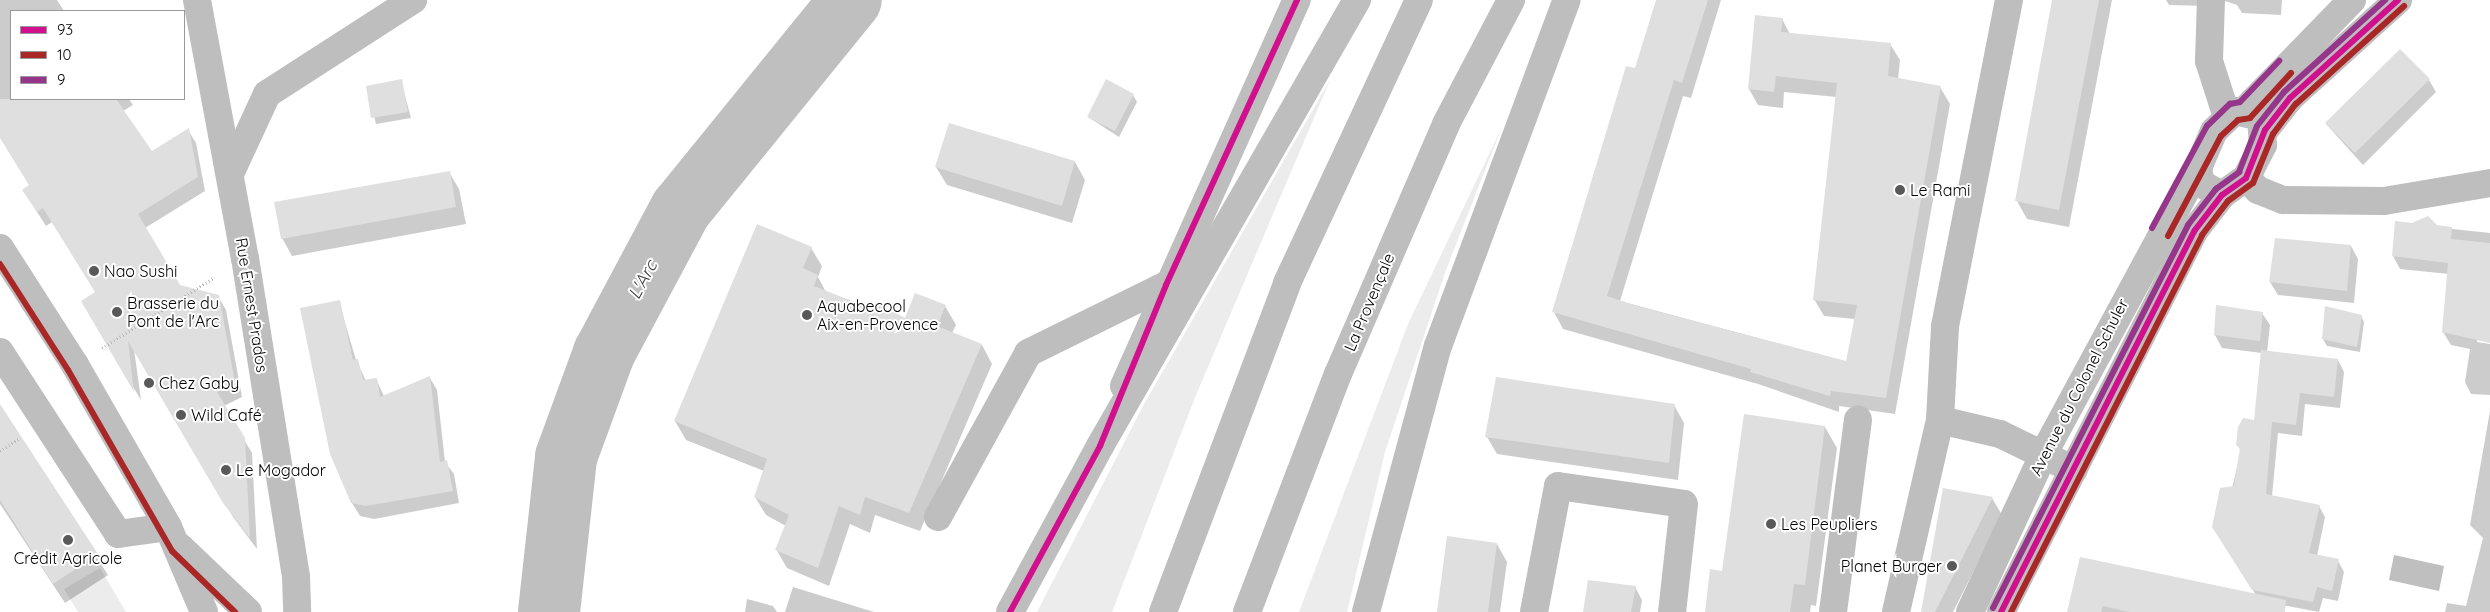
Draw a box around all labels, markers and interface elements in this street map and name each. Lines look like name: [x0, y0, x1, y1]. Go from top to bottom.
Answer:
legend: [10, 10, 185, 100]
text: 93: [57, 20, 73, 39]
text: 10: [57, 45, 71, 64]
text: 9: [57, 70, 65, 89]
place label: Le Rami: [1910, 180, 1970, 200]
marker: Le Rami: [1894, 184, 1906, 196]
street label: Rue Ernest Prados: [232, 236, 272, 374]
street label: La Provençale: [1340, 250, 1398, 354]
water label: L'Arc: [624, 257, 662, 303]
place label: Nao Sushi: [104, 261, 177, 281]
marker: Nao Sushi: [88, 265, 100, 277]
place label: Brasserie du Pont de l'Arc: [127, 293, 219, 331]
street label: Avenue du Colonel Schuler: [2026, 295, 2132, 479]
place label: Aquabecool Aix-en-Provence: [817, 296, 938, 334]
marker: Brasserie du Pont de l'Arc: [111, 306, 123, 318]
marker: Aquabecool Aix-en-Provence: [801, 309, 813, 321]
place label: Chez Gaby: [159, 373, 239, 393]
marker: Chez Gaby: [143, 377, 155, 389]
place label: Wild Café: [191, 405, 262, 425]
marker: Wild Café: [175, 409, 187, 421]
place label: Le Mogador: [236, 460, 326, 480]
marker: Le Mogador: [220, 464, 232, 476]
place label: Les Peupliers: [1781, 514, 1877, 534]
marker: Les Peupliers: [1765, 518, 1777, 530]
marker: Crédit Agricole: [62, 534, 74, 546]
place label: Crédit Agricole: [14, 548, 122, 568]
place label: Planet Burger: [1841, 556, 1942, 576]
marker: Planet Burger: [1946, 560, 1958, 572]

